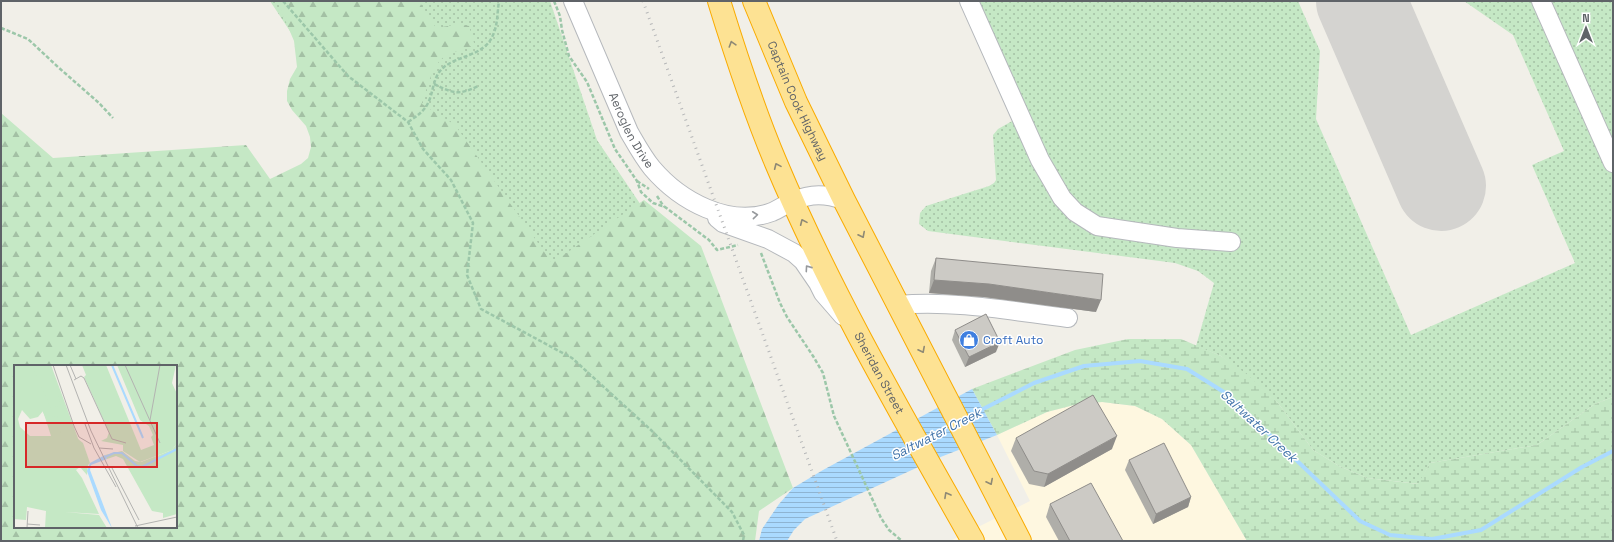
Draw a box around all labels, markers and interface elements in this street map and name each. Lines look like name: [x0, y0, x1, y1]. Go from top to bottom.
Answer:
north arrow: [1566, 8, 1606, 48]
text: N: [1582, 11, 1590, 25]
street label: Captain Cook Highway: [764, 39, 832, 163]
one-way arrow: [728, 40, 737, 47]
street label: Aeroglen Drive: [605, 90, 657, 172]
one-way arrow: [774, 162, 782, 169]
one-way arrow: [752, 211, 758, 220]
one-way arrow: [800, 219, 808, 226]
one-way arrow: [857, 230, 865, 238]
one-way arrow: [806, 265, 813, 272]
street label: Sheridan Street: [850, 329, 908, 417]
shop icon: Croft Auto: [958, 329, 980, 351]
place label: Croft Auto: [983, 332, 1043, 348]
one-way arrow: [917, 346, 925, 353]
inset map: [14, 365, 177, 528]
water label: Saltwater Creek: [1217, 386, 1302, 467]
water label: Saltwater Creek: [888, 403, 986, 464]
one-way arrow: [985, 478, 993, 485]
one-way arrow: [944, 492, 951, 499]

